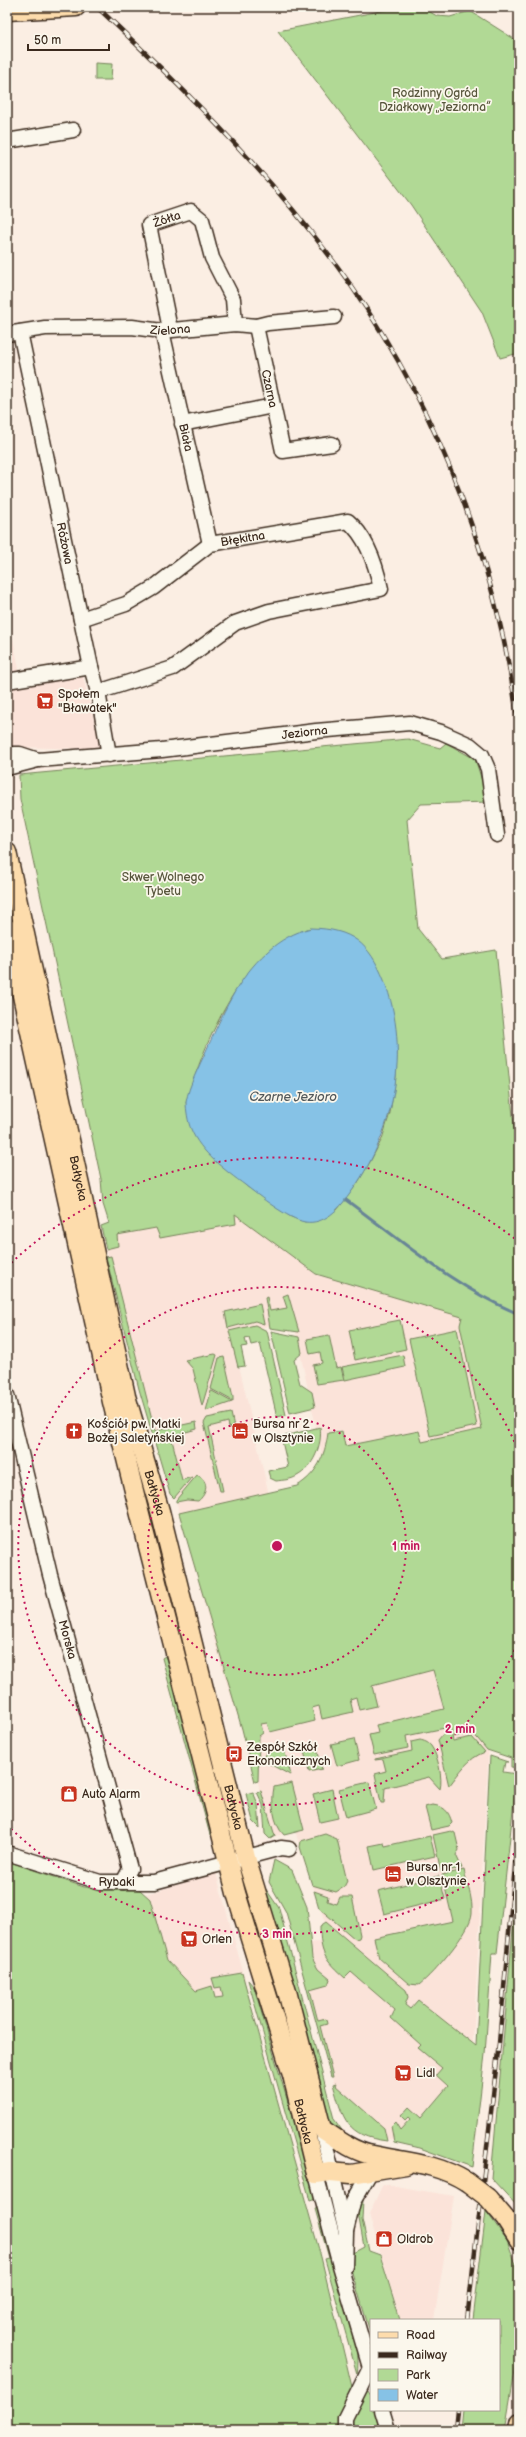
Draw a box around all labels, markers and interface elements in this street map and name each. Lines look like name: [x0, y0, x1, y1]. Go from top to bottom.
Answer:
scale bar: [28, 26, 109, 52]
text: 50 m: [34, 33, 61, 48]
park label: Rodzinny Ogród Działkowy „Jeziorna”: [379, 86, 491, 115]
street label: Żółta: [150, 207, 183, 231]
street label: Zielona: [148, 321, 191, 339]
street label: Czarna: [258, 368, 281, 409]
street label: Biała: [176, 422, 196, 453]
street label: Różowa: [53, 521, 77, 566]
street label: Błękitna: [219, 527, 266, 550]
place label: Społem "Bławatek": [58, 687, 117, 716]
supermarket icon: Społem "Bławatek": [35, 691, 55, 711]
street label: Jeziorna: [281, 723, 328, 743]
park label: Skwer Wolnego Tybetu: [122, 870, 205, 899]
water label: Czarne Jezioro: [249, 1089, 337, 1105]
street label: Bałtycka: [66, 1154, 91, 1203]
place label: Kościół pw. Matki Bożej Saletyńskiej: [87, 1417, 185, 1446]
place label: Bursa nr 2 w Olsztynie: [253, 1417, 314, 1446]
church icon: Kościół pw. Matki Bożej Saletyńskiej: [64, 1421, 84, 1441]
hotel icon: Bursa nr 2 w Olsztynie: [230, 1421, 250, 1441]
street label: Bałtycka: [141, 1469, 168, 1517]
centre of rings: [270, 1539, 284, 1553]
text: 1 min: [392, 1539, 420, 1554]
street label: Morska: [55, 1618, 80, 1661]
text: 2 min: [445, 1722, 475, 1737]
place label: Zespół Szkół Ekonomicznych: [246, 1740, 331, 1769]
bus stop icon: Zespół Szkół Ekonomicznych: [224, 1744, 244, 1764]
street label: Bałtycka: [221, 1783, 246, 1832]
shop icon: Auto Alarm: [59, 1784, 79, 1804]
place label: Auto Alarm: [82, 1787, 140, 1802]
place label: Bursa nr 1 w Olsztynie: [406, 1860, 467, 1889]
hotel icon: Bursa nr 1 w Olsztynie: [383, 1864, 403, 1884]
street label: Rybaki: [98, 1875, 135, 1890]
text: 3 min: [262, 1927, 292, 1942]
supermarket icon: Orlen: [179, 1929, 199, 1949]
place label: Orlen: [202, 1932, 232, 1947]
supermarket icon: Lidl: [393, 2063, 413, 2083]
place label: Lidl: [416, 2066, 435, 2081]
street label: Bałtycka: [290, 2097, 316, 2146]
shop icon: Oldrob: [374, 2229, 394, 2249]
place label: Oldrob: [397, 2232, 434, 2247]
legend: [370, 2319, 500, 2411]
text: Road: [406, 2328, 435, 2343]
text: Railway: [406, 2348, 448, 2363]
text: Park: [406, 2368, 430, 2383]
text: Water: [406, 2388, 438, 2403]

